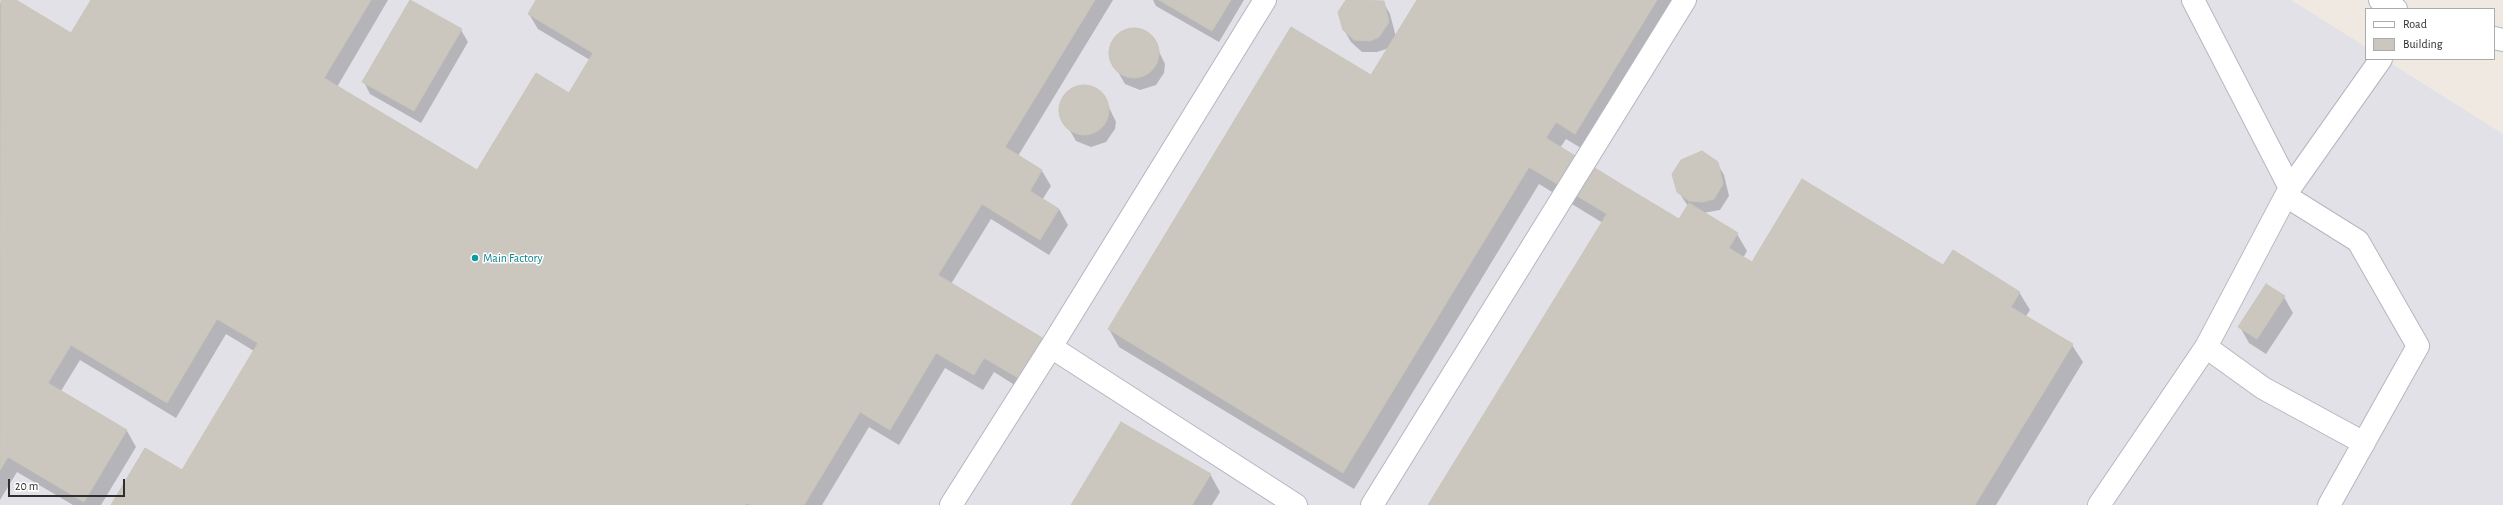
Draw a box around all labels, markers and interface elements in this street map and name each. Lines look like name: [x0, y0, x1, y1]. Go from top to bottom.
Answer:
legend: [2365, 8, 2495, 60]
text: Road: [2403, 18, 2427, 30]
text: Building: [2403, 38, 2443, 50]
place label: Main Factory: [483, 251, 543, 265]
marker: Main Factory: [470, 253, 480, 263]
scale bar: [10, 471, 127, 497]
text: 20 m: [15, 480, 38, 492]

